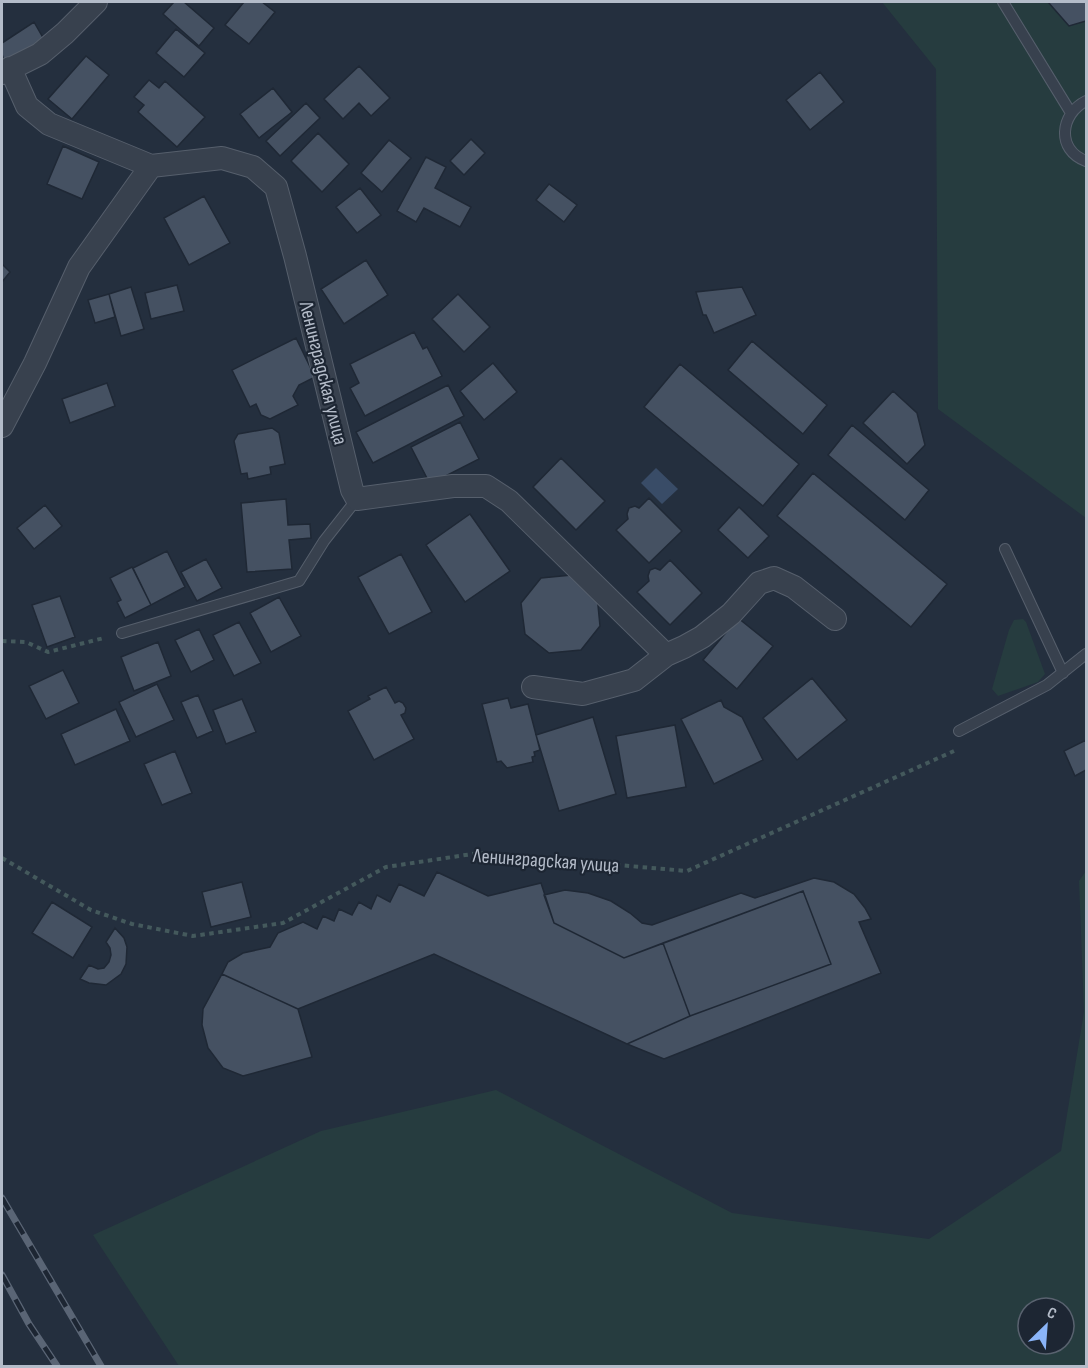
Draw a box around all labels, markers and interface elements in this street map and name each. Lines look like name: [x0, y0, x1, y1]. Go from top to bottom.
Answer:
street label: Ленинградская улица: [293, 298, 352, 447]
street label: Ленинградская улица: [471, 844, 620, 878]
north arrow: [1016, 1296, 1076, 1356]
text: С: [1044, 1303, 1059, 1324]

